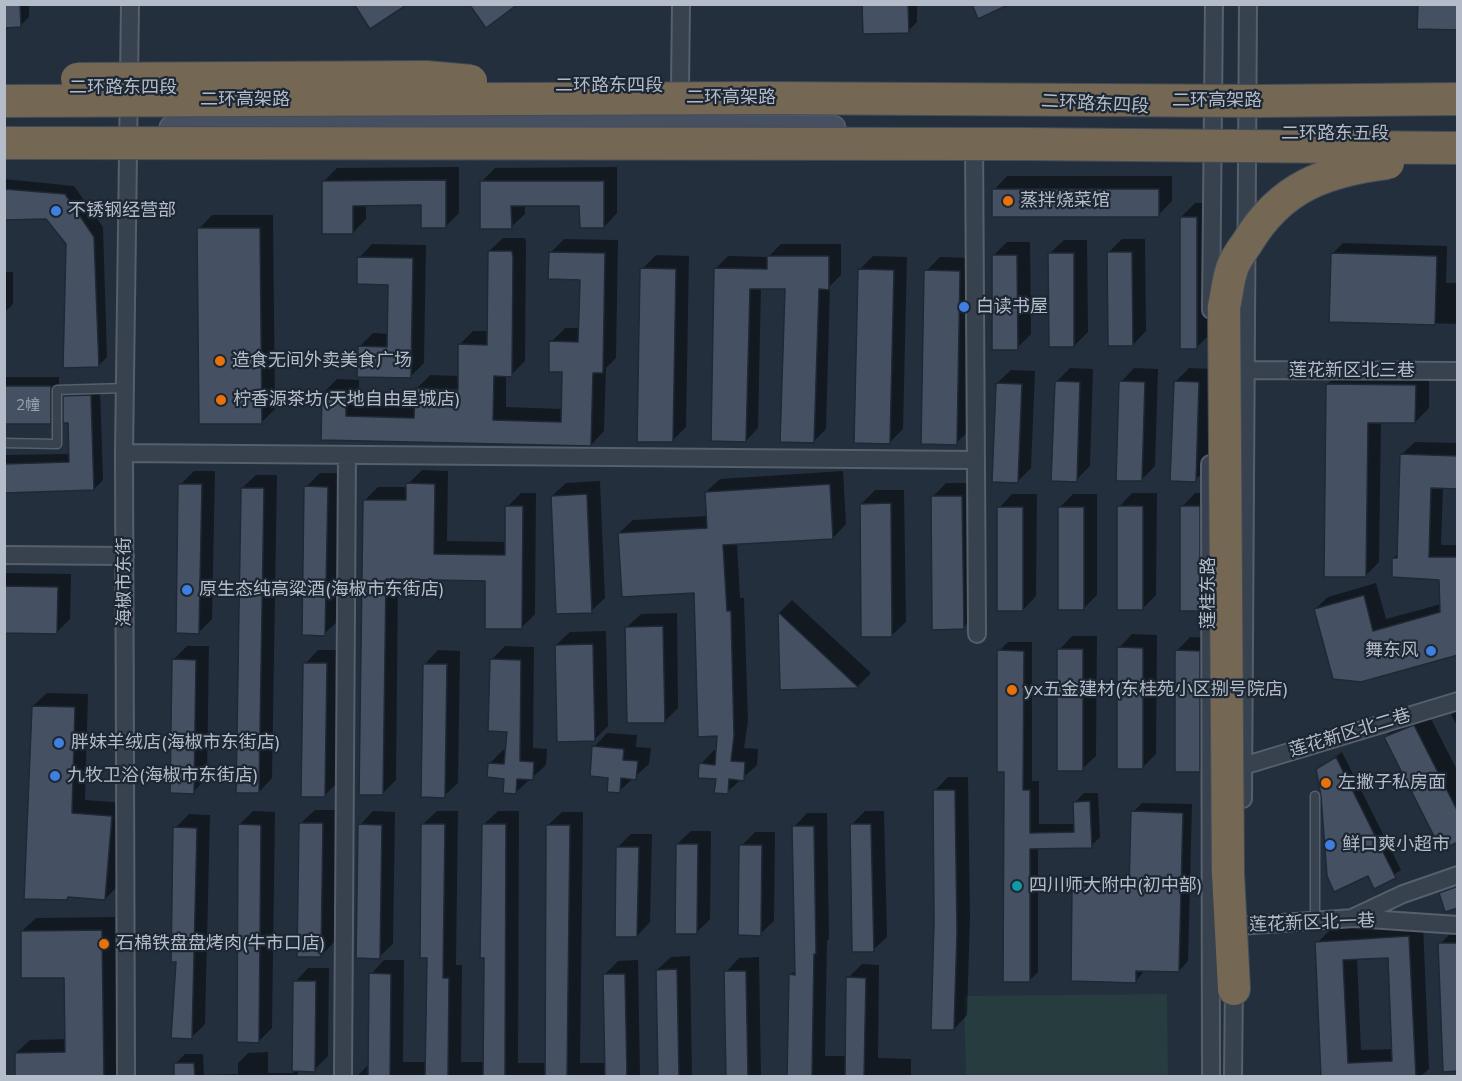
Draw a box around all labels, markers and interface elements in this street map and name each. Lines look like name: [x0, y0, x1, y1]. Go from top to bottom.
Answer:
street label: 二环路东四段: [555, 75, 663, 97]
street label: 二环路东四段: [69, 77, 177, 99]
street label: 二环高架路: [686, 87, 776, 109]
street label: 二环高架路: [200, 89, 290, 111]
street label: 二环路东四段: [1041, 90, 1149, 118]
street label: 二环高架路: [1172, 90, 1262, 112]
street label: 二环路东五段: [1281, 123, 1389, 145]
place label: 蒸拌烧菜馆: [1020, 190, 1110, 212]
marker: 蒸拌烧菜馆: [1001, 194, 1015, 208]
place label: 不锈钢经营部: [68, 200, 176, 222]
marker: 不锈钢经营部: [49, 204, 63, 218]
place label: 白读书屋: [976, 296, 1048, 318]
marker: 白读书屋: [957, 300, 971, 314]
place label: 造食无间外卖美食广场: [232, 350, 412, 372]
marker: 造食无间外卖美食广场: [213, 354, 227, 368]
street label: 莲花新区北三巷: [1289, 360, 1415, 382]
place label: 柠香源茶坊(天地自由星城店): [233, 389, 460, 411]
marker: 柠香源茶坊(天地自由星城店): [214, 393, 228, 407]
house number: 2幢: [16, 396, 40, 414]
street label: 海椒市东街: [114, 537, 136, 627]
street label: 莲桂东路: [1198, 557, 1220, 629]
place label: 原生态纯高粱酒(海椒市东街店): [199, 579, 444, 601]
marker: 原生态纯高粱酒(海椒市东街店): [180, 583, 194, 597]
place label: 舞东风: [1365, 640, 1419, 662]
marker: 舞东风: [1424, 644, 1438, 658]
place label: yx五金建材(东桂苑小区捌号院店): [1024, 679, 1288, 701]
marker: yx五金建材(东桂苑小区捌号院店): [1005, 683, 1019, 697]
street label: 莲花新区北二巷: [1287, 704, 1413, 762]
place label: 胖妹羊绒店(海椒市东街店): [71, 732, 280, 754]
marker: 胖妹羊绒店(海椒市东街店): [52, 736, 66, 750]
place label: 九牧卫浴(海椒市东街店): [67, 765, 258, 787]
marker: 九牧卫浴(海椒市东街店): [48, 769, 62, 783]
place label: 左撇子私房面: [1338, 772, 1446, 794]
marker: 左撇子私房面: [1319, 776, 1333, 790]
place label: 鲜口爽小超市: [1342, 834, 1450, 856]
marker: 鲜口爽小超市: [1323, 838, 1337, 852]
place label: 四川师大附中(初中部): [1029, 875, 1202, 897]
marker: 四川师大附中(初中部): [1010, 879, 1024, 893]
street label: 莲花新区北一巷: [1249, 910, 1375, 936]
place label: 石棉铁盘盘烤肉(牛市口店): [116, 933, 325, 955]
marker: 石棉铁盘盘烤肉(牛市口店): [97, 937, 111, 951]

